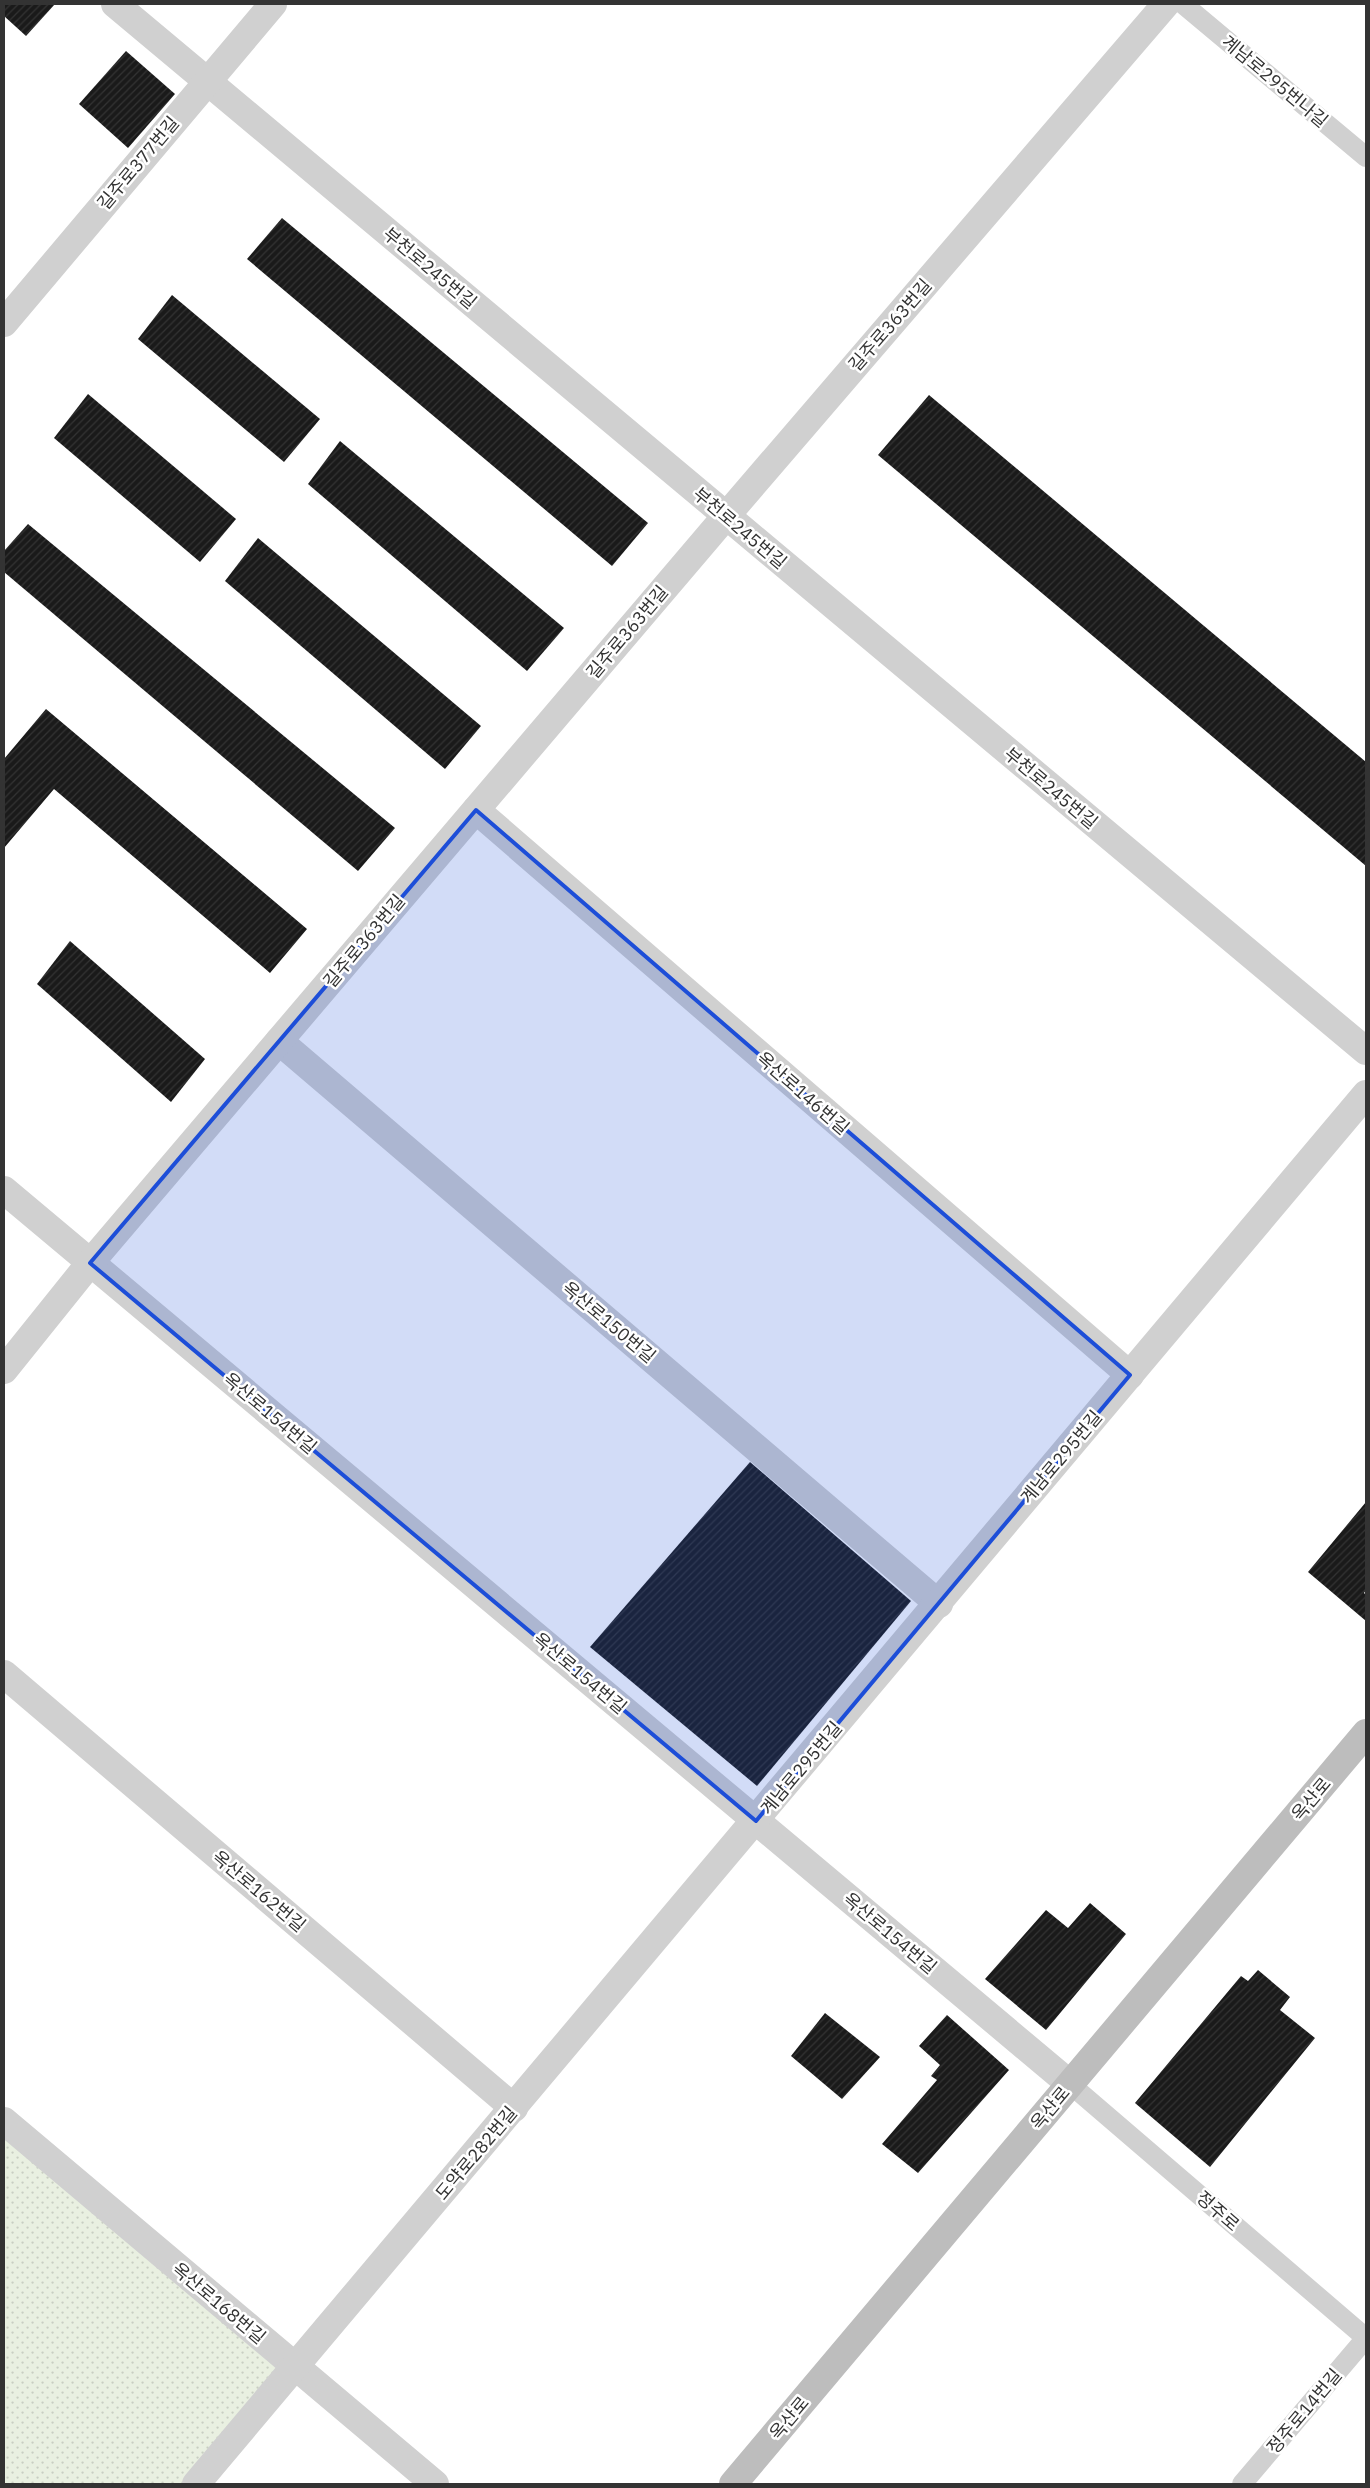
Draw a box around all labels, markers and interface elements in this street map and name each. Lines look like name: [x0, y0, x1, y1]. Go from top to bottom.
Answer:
street label: 계남로295번나길: [1217, 30, 1333, 132]
street label: 길주로377번길: [92, 111, 184, 215]
street label: 부천로245번길: [378, 222, 482, 314]
street label: 길주로363번길: [844, 274, 936, 376]
street label: 부천로245번길: [688, 482, 792, 574]
street label: 길주로363번길: [581, 580, 673, 684]
street label: 부천로245번길: [999, 742, 1103, 834]
street label: 길주로363번길: [318, 889, 410, 993]
street label: 옥산로146번길: [752, 1047, 854, 1139]
street label: 옥산로150번길: [557, 1276, 661, 1368]
street label: 옥산로154번길: [218, 1367, 322, 1459]
street label: 계남로295번길: [1015, 1405, 1107, 1509]
street label: 옥산로154번길: [528, 1627, 632, 1719]
street label: 계남로295번길: [755, 1716, 847, 1820]
street label: 옥산로: [1286, 1773, 1336, 1825]
street label: 옥산로162번길: [207, 1845, 311, 1937]
street label: 옥산로154번길: [838, 1887, 942, 1979]
street label: 옥산로: [1025, 2082, 1075, 2134]
street label: 도약로282번길: [430, 2101, 522, 2205]
street label: 정주로: [1192, 2186, 1244, 2236]
street label: 옥산로168번길: [167, 2257, 271, 2349]
street label: 정주로14번길: [1262, 2364, 1346, 2458]
street label: 옥산로: [764, 2392, 814, 2444]

